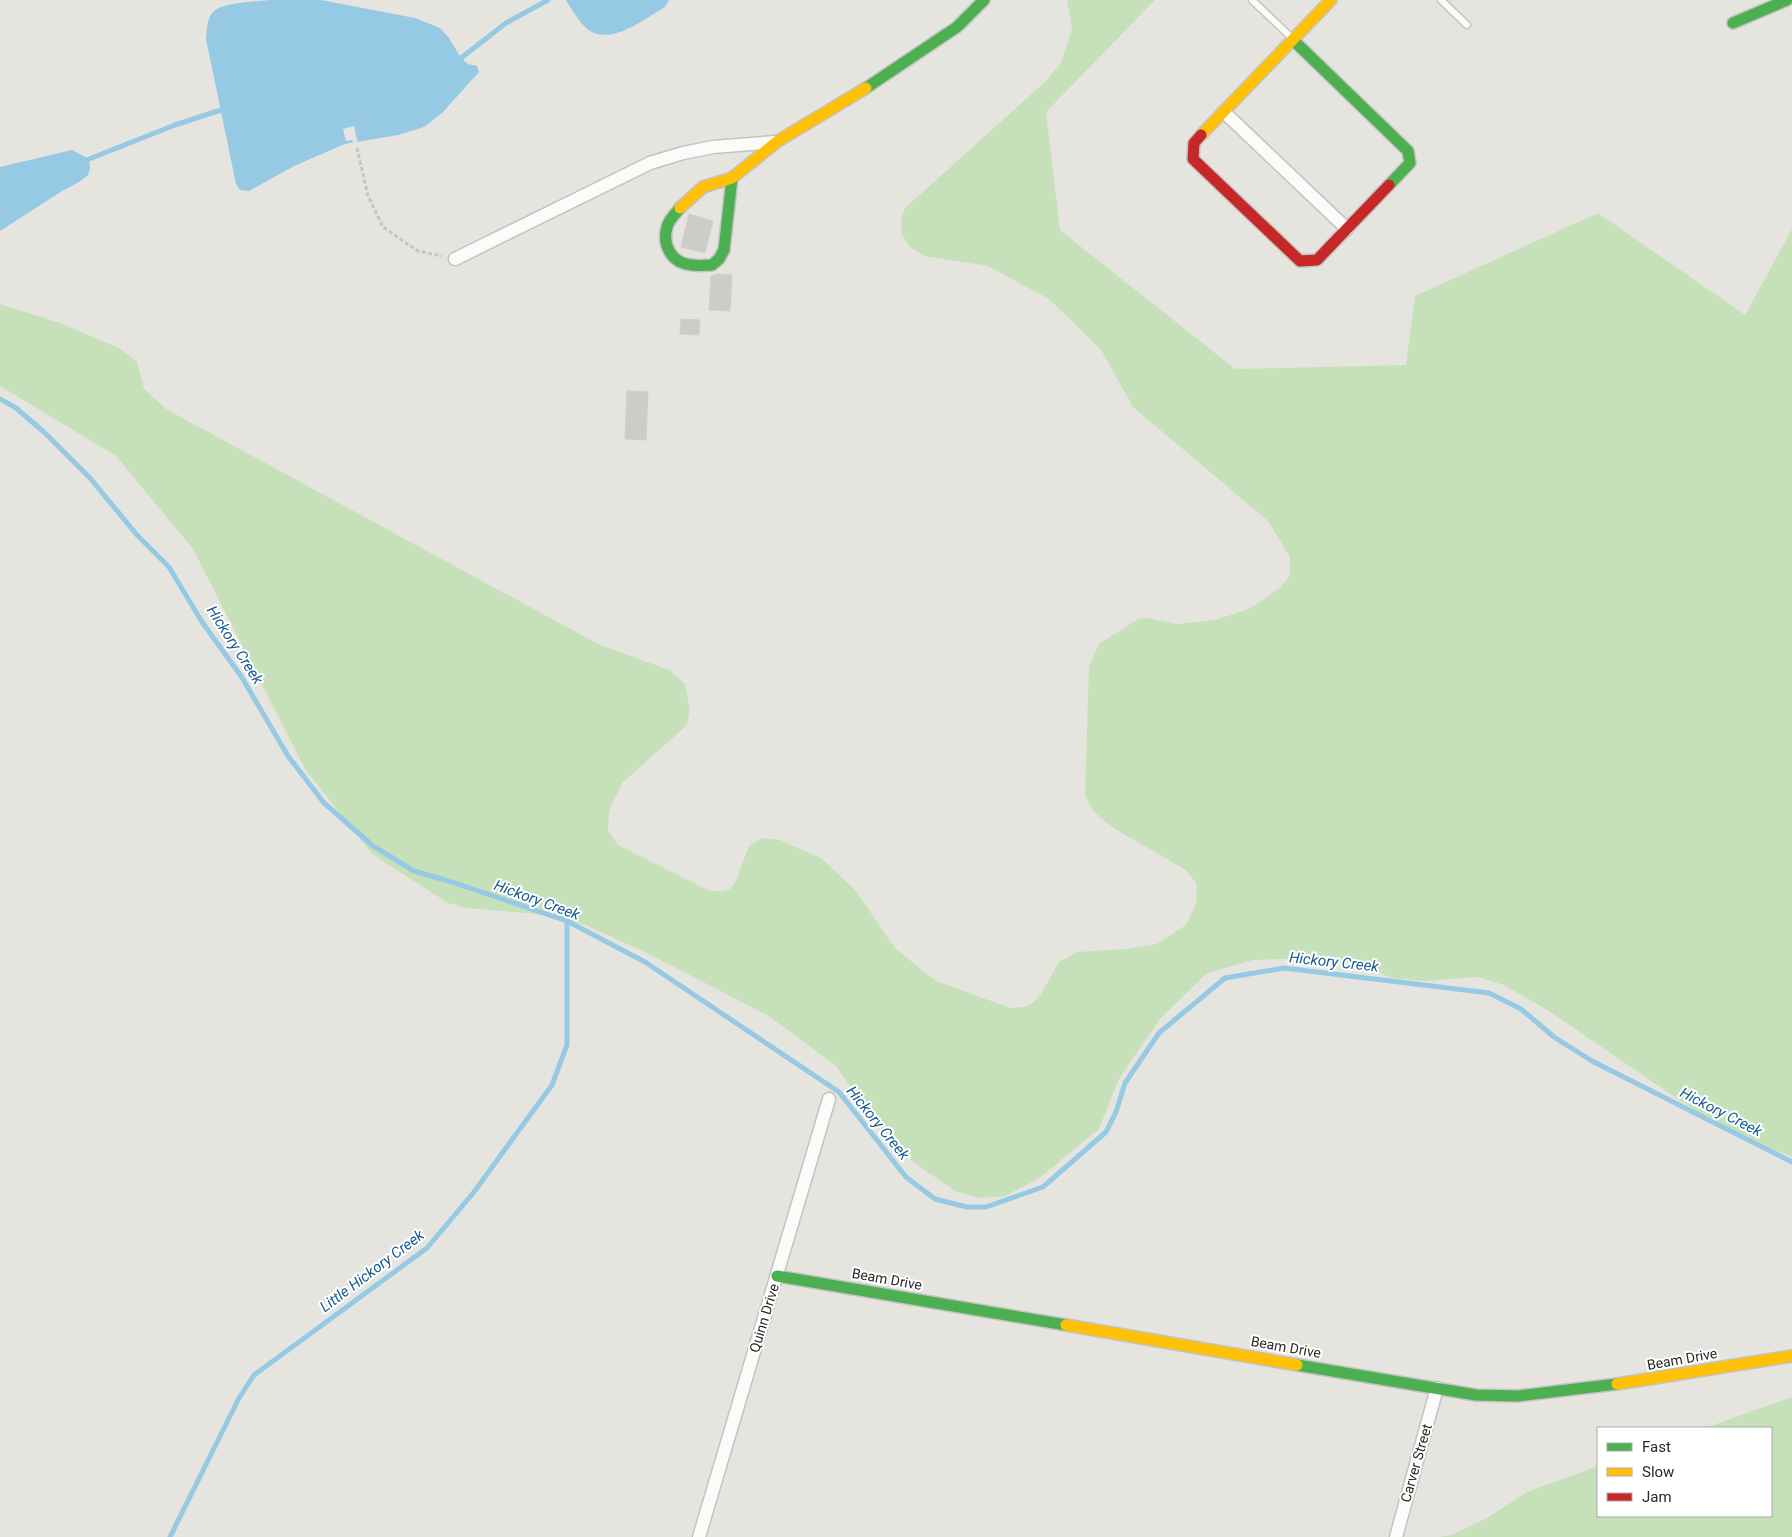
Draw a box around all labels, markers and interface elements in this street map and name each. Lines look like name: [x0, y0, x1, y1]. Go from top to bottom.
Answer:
water label: Hickory Creek: [203, 602, 267, 688]
water label: Hickory Creek: [492, 876, 583, 924]
water label: Hickory Creek: [1288, 948, 1380, 976]
water label: Hickory Creek: [843, 1082, 914, 1164]
water label: Hickory Creek: [1677, 1084, 1766, 1141]
water label: Little Hickory Creek: [316, 1226, 428, 1316]
street label: Beam Drive: [851, 1265, 923, 1293]
street label: Quinn Drive: [746, 1282, 782, 1354]
street label: Beam Drive: [1250, 1333, 1322, 1361]
street label: Beam Drive: [1646, 1345, 1718, 1373]
street label: Carver Street: [1397, 1422, 1435, 1504]
legend: [1597, 1427, 1772, 1517]
text: Fast: [1642, 1438, 1671, 1456]
text: Slow: [1642, 1463, 1674, 1481]
text: Jam: [1642, 1488, 1672, 1506]

